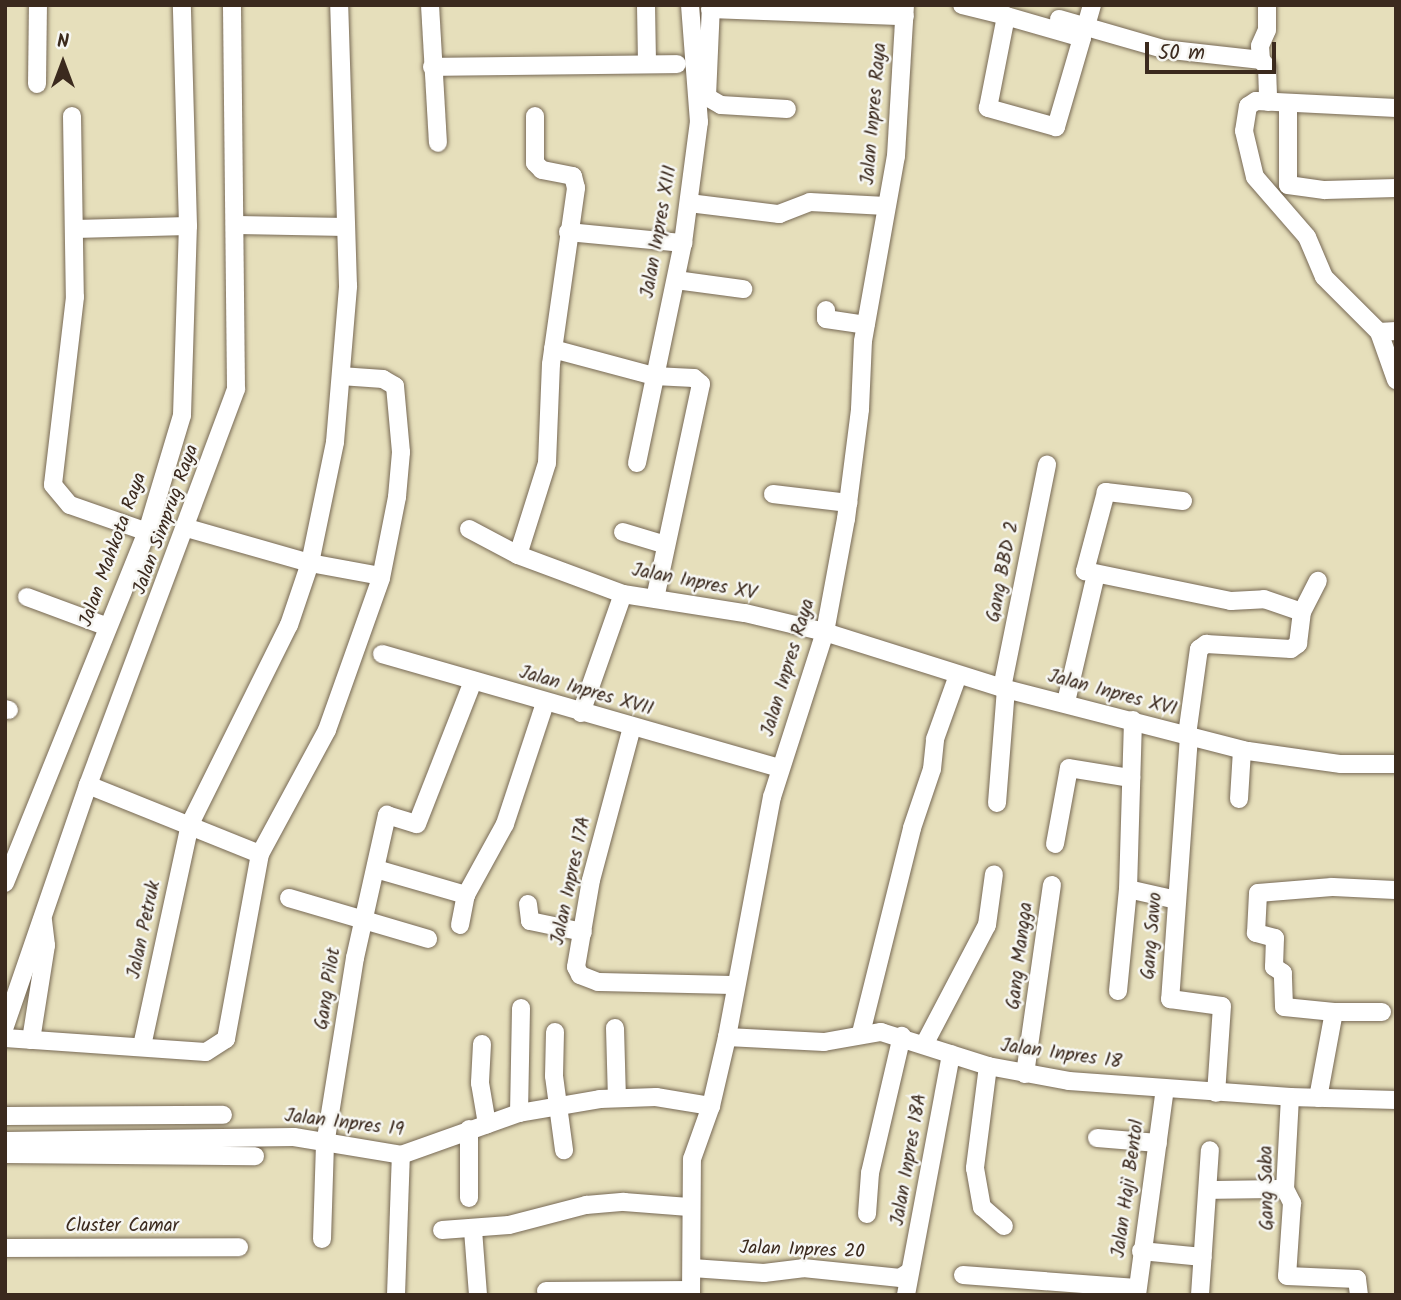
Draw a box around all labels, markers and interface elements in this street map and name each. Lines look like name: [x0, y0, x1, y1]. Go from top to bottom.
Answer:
text: N: [57, 27, 69, 57]
north arrow: [28, 28, 98, 98]
scale bar: [1149, 28, 1280, 72]
text: 50 m: [1158, 37, 1205, 70]
street label: Jalan Inpres Raya: [857, 42, 893, 186]
street label: Jalan Inpres XIII: [637, 164, 683, 300]
street label: Jalan Simprug Raya: [129, 442, 205, 598]
street label: Jalan Mahkota Raya: [76, 470, 152, 630]
street label: Gang BBD 2: [983, 520, 1025, 624]
street label: Jalan Inpres XV: [630, 560, 758, 606]
street label: Jalan Inpres Raya: [757, 596, 821, 740]
street label: Jalan Inpres XVII: [516, 662, 656, 722]
street label: Jalan Inpres XVI: [1045, 666, 1179, 722]
street label: Jalan Inpres 17A: [547, 815, 597, 947]
street label: Jalan Petruk: [123, 879, 167, 981]
street label: Gang Sawo: [1138, 891, 1168, 981]
street label: Gang Mangga: [1003, 901, 1039, 1011]
street label: Gang Pilot: [311, 946, 347, 1032]
street label: Jalan Inpres 18: [999, 1035, 1123, 1075]
street label: Jalan Inpres 18A: [887, 1092, 933, 1228]
street label: Jalan Inpres 19: [283, 1105, 405, 1143]
street label: Jalan Haji Bentol: [1108, 1119, 1150, 1259]
street label: Gang Saba: [1256, 1145, 1280, 1231]
street label: Cluster Camar: [65, 1216, 179, 1238]
street label: Jalan Inpres 20: [739, 1237, 865, 1265]

